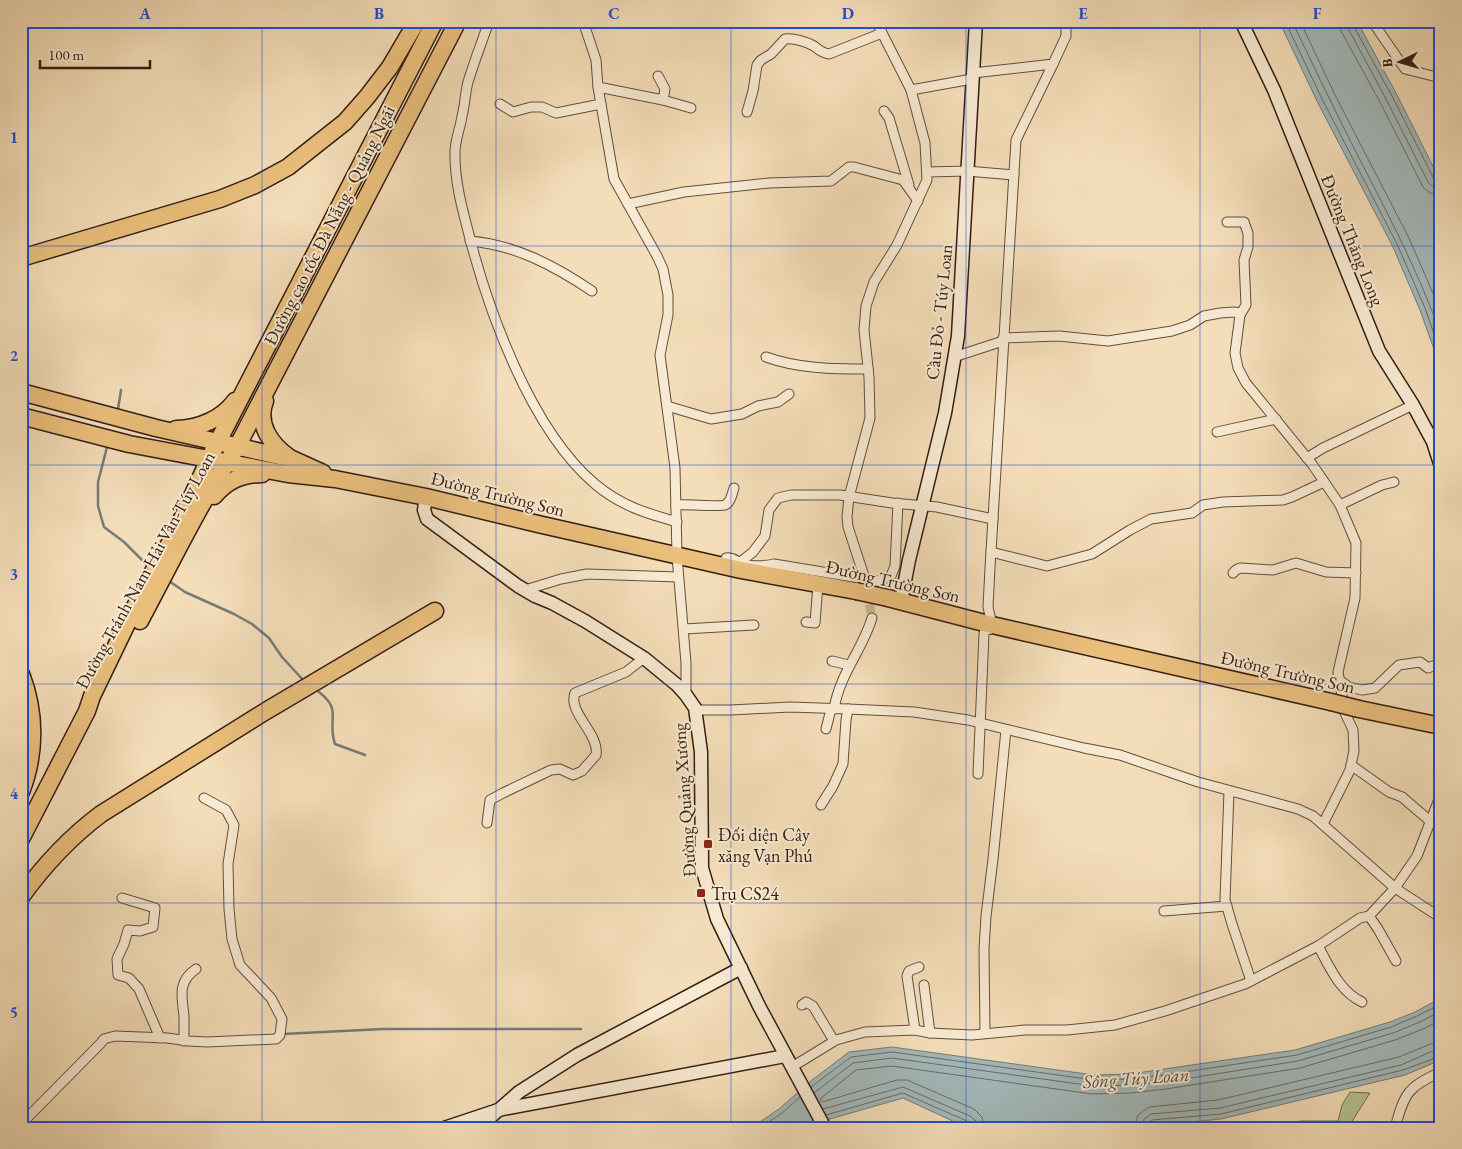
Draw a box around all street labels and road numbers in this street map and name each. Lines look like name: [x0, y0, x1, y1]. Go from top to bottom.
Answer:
street label: Đường cao tốc Đà Nẵng - Quảng Ngãi: [258, 101, 400, 349]
street label: Đường Thăng Long: [1316, 171, 1390, 309]
street label: Cầu Đỏ - Túy Loan: [920, 242, 958, 381]
street label: Đường Tránh Nam Hải Vân-Túy Loan: [70, 447, 220, 693]
street label: Đường Trường Sơn: [429, 466, 568, 522]
street label: Đường Trường Sơn: [824, 554, 963, 608]
street label: Đường Trường Sơn: [1219, 645, 1358, 699]
street label: Đường Quảng Xương: [667, 722, 701, 878]

